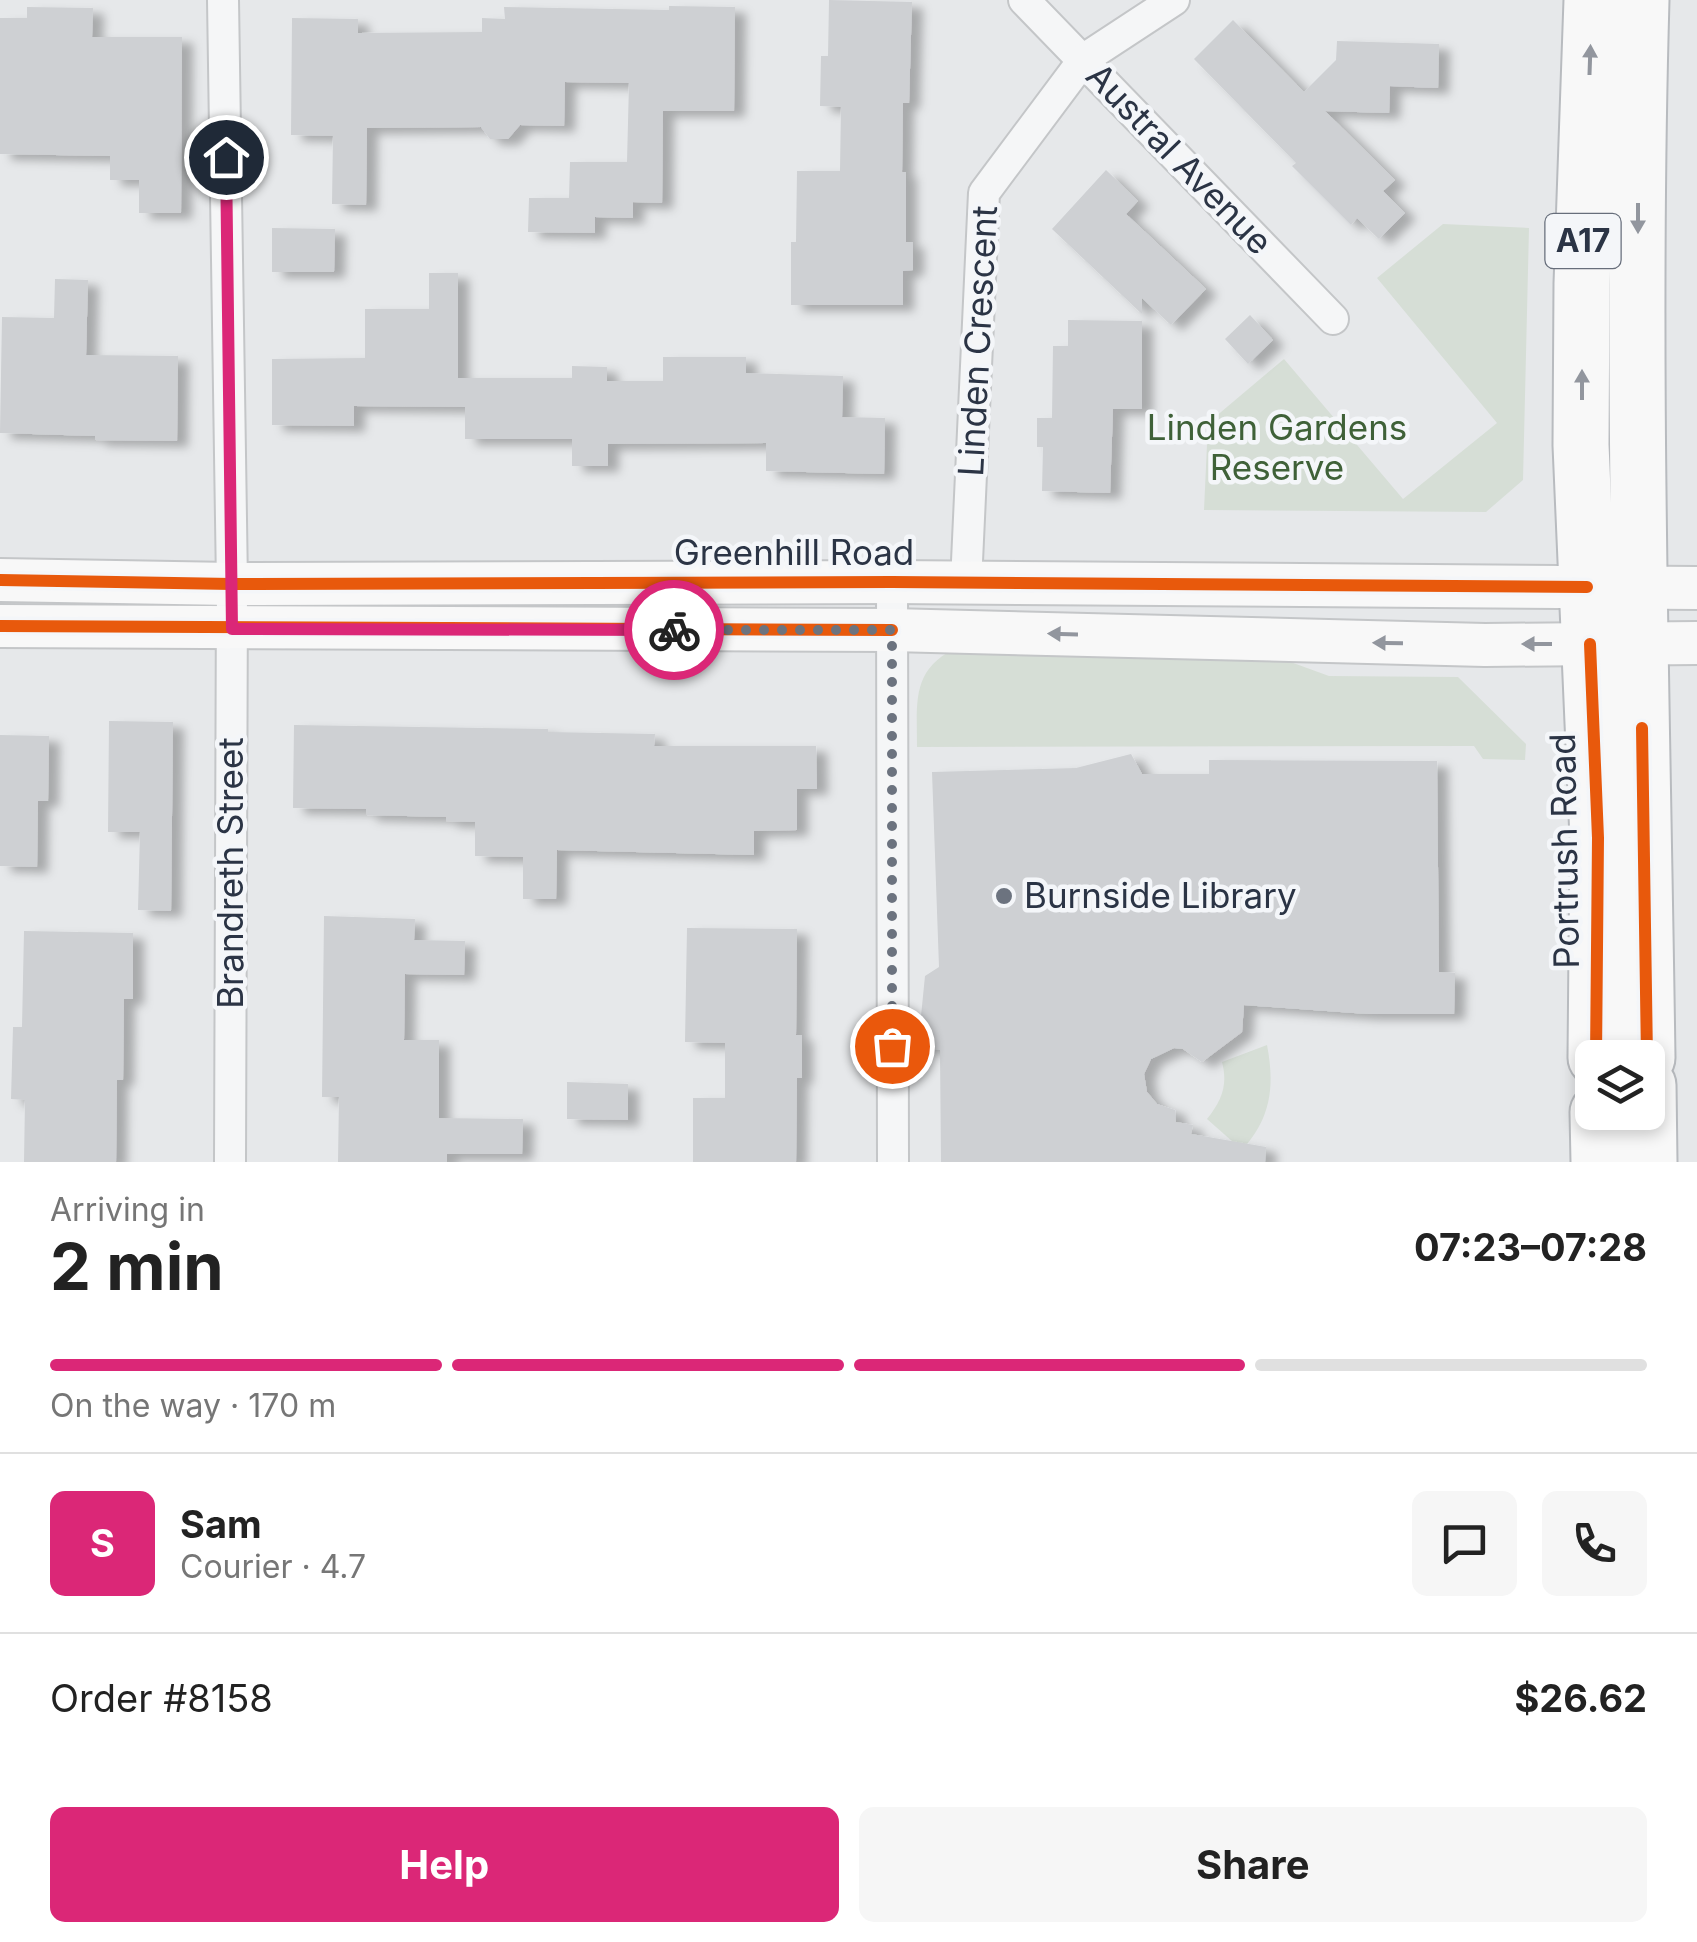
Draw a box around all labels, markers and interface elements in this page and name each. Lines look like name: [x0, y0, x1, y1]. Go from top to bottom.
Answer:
one-way arrow: [1582, 44, 1598, 76]
street label: Austral Avenue: [1078, 54, 1281, 262]
pin: [184, 115, 269, 200]
icon: home: [199, 130, 254, 185]
one-way arrow: [1630, 203, 1646, 235]
street label: Linden Crescent: [949, 205, 1005, 477]
road number: A17: [1546, 214, 1620, 268]
one-way arrow: [1574, 368, 1590, 400]
park label: Linden Gardens Reserve: [1147, 406, 1407, 488]
street label: Greenhill Road: [674, 531, 914, 573]
courier: [624, 580, 724, 680]
icon: bike: [647, 603, 702, 658]
one-way arrow: [1046, 626, 1078, 642]
one-way arrow: [1371, 634, 1403, 650]
one-way arrow: [1521, 636, 1553, 652]
street label: Portrush Road: [1541, 733, 1587, 969]
street label: Brandreth Street: [209, 737, 251, 1009]
place label: Burnside Library: [1024, 874, 1297, 916]
marker: Burnside Library: [993, 885, 1015, 907]
pin: [850, 1004, 935, 1089]
icon: bag: [865, 1019, 920, 1074]
map controls: [1575, 1040, 1665, 1130]
button: layers: [1575, 1040, 1665, 1130]
text: Arriving in: [50, 1190, 205, 1229]
text: 07:23–07:28: [1414, 1224, 1647, 1270]
text: 2 min: [50, 1227, 224, 1306]
text: On the way · 170 m: [50, 1386, 336, 1425]
button: chat: [1412, 1491, 1517, 1596]
button: phone: [1542, 1491, 1647, 1596]
text: Sam: [180, 1501, 262, 1547]
text: S: [90, 1520, 115, 1566]
text: Courier · 4.7: [180, 1547, 366, 1586]
text: Order #8158: [50, 1675, 273, 1721]
text: $26.62: [1514, 1675, 1647, 1721]
button: Help: [50, 1807, 839, 1922]
button: Share: [859, 1807, 1647, 1922]

